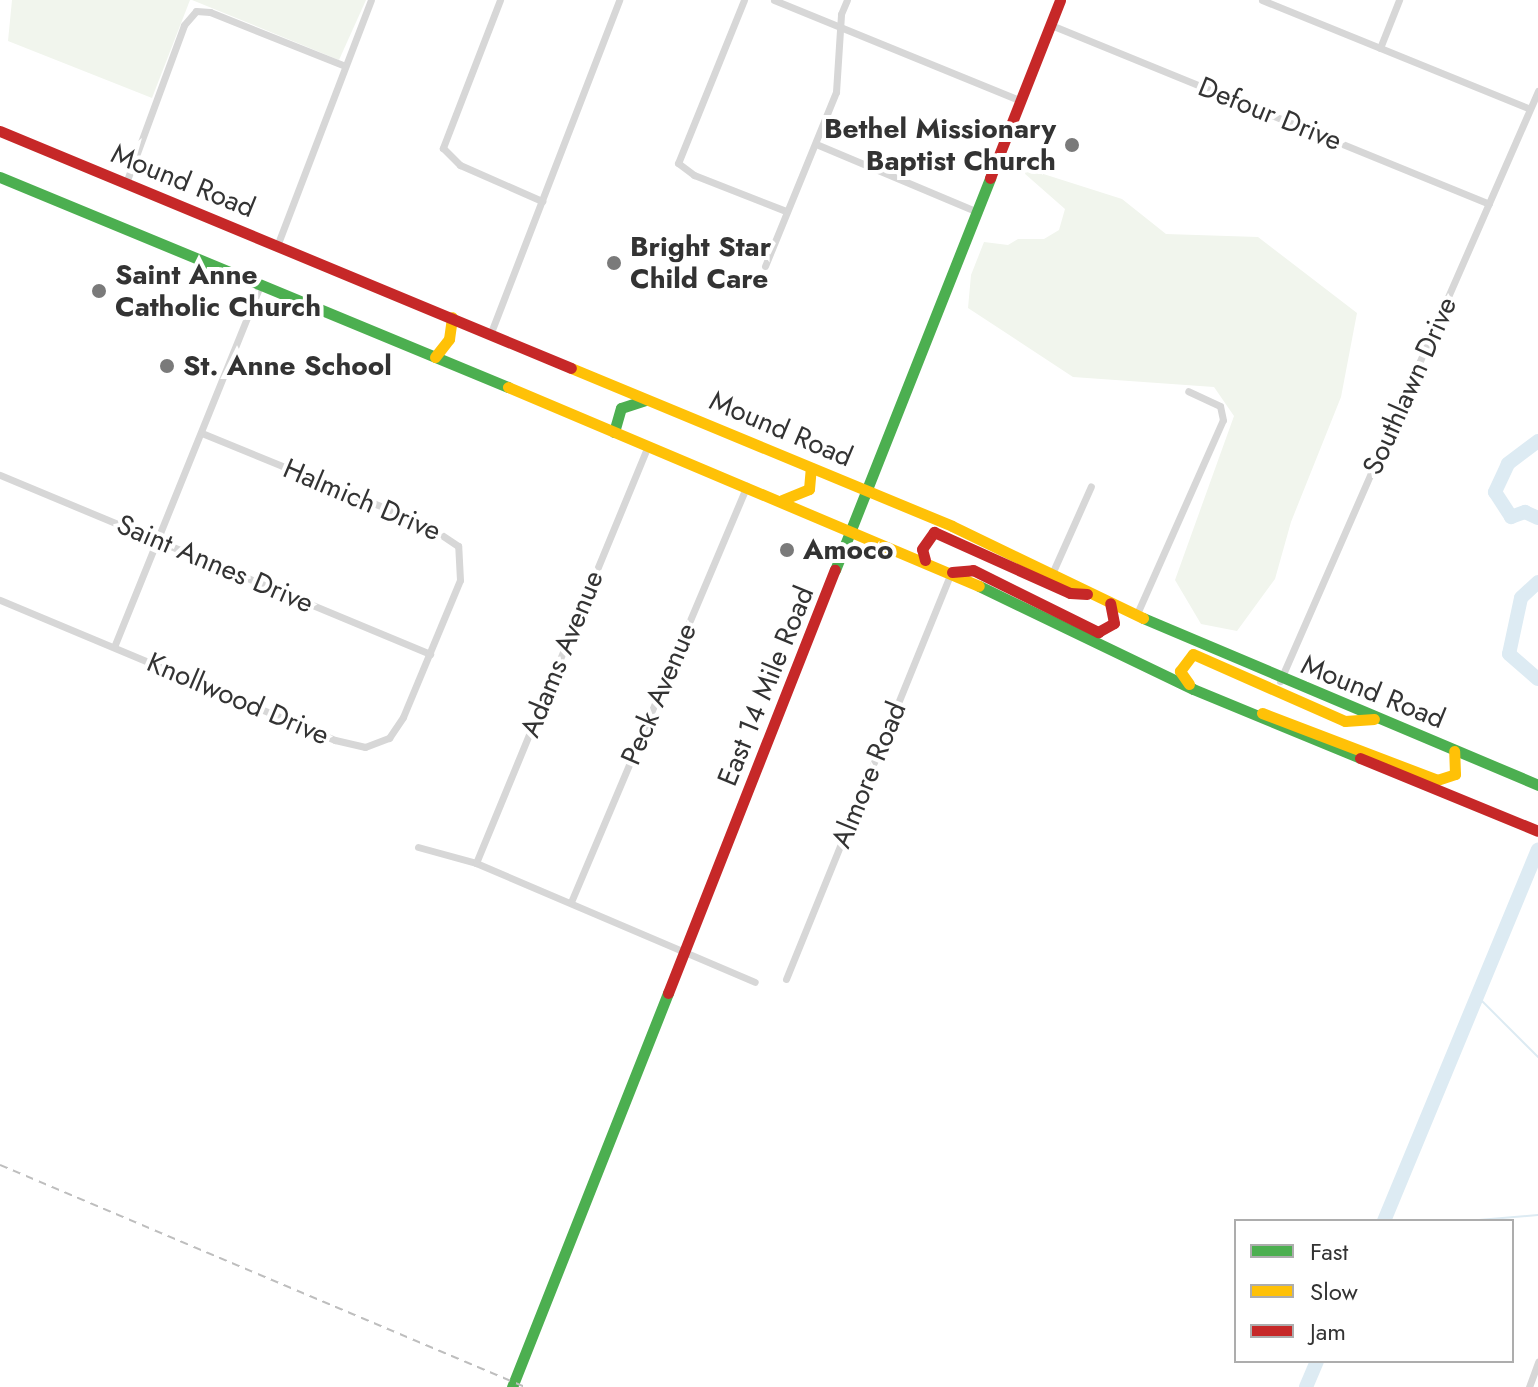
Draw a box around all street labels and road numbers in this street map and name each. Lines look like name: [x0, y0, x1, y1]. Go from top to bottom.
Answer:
street label: Defour Drive: [1193, 70, 1347, 158]
street label: Mound Road: [106, 137, 260, 225]
street label: Southlawn Drive: [1356, 292, 1464, 480]
street label: Mound Road: [704, 384, 858, 474]
street label: Halmich Drive: [278, 452, 446, 548]
street label: Saint Annes Drive: [112, 507, 318, 621]
street label: Adams Avenue: [513, 566, 611, 742]
street label: East 14 Mile Road: [711, 581, 821, 791]
street label: Peck Avenue: [614, 618, 704, 770]
street label: Knollwood Drive: [142, 646, 334, 752]
street label: Mound Road: [1296, 648, 1450, 736]
street label: Almore Road: [824, 697, 914, 853]

